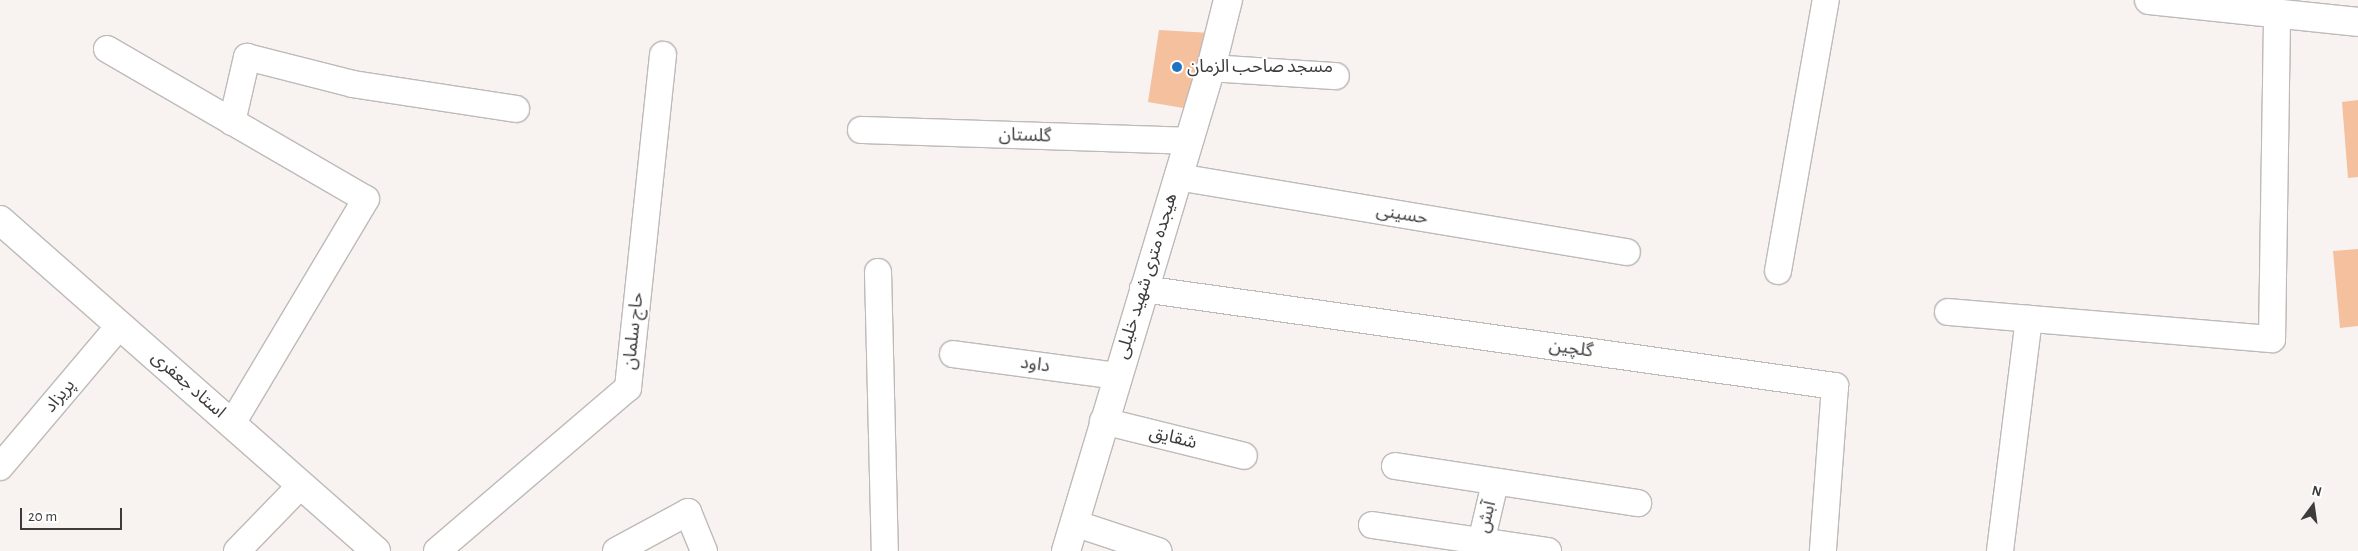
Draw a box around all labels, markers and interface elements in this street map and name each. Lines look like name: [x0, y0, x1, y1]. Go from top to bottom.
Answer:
place label: مسجد صاحب الزمان: [1187, 56, 1333, 78]
marker: مسجد صاحب الزمان: [1171, 61, 1183, 73]
street label: گلستان: [998, 124, 1052, 148]
street label: هیجده متری شهید خلیلی: [1112, 191, 1182, 361]
street label: حسینی: [1375, 200, 1429, 230]
street label: حاج سلمان: [619, 291, 649, 371]
street label: گلچین: [1548, 335, 1594, 363]
street label: استاد جعفری: [146, 347, 230, 423]
street label: داود: [1019, 352, 1051, 378]
street label: پریزاد: [40, 375, 80, 417]
street label: شقایق: [1147, 422, 1199, 454]
north arrow: [2288, 481, 2338, 531]
text: N: [2310, 483, 2323, 499]
scale bar: [22, 498, 125, 530]
street label: آبش: [1473, 499, 1501, 535]
text: 20 m: [28, 509, 57, 524]

